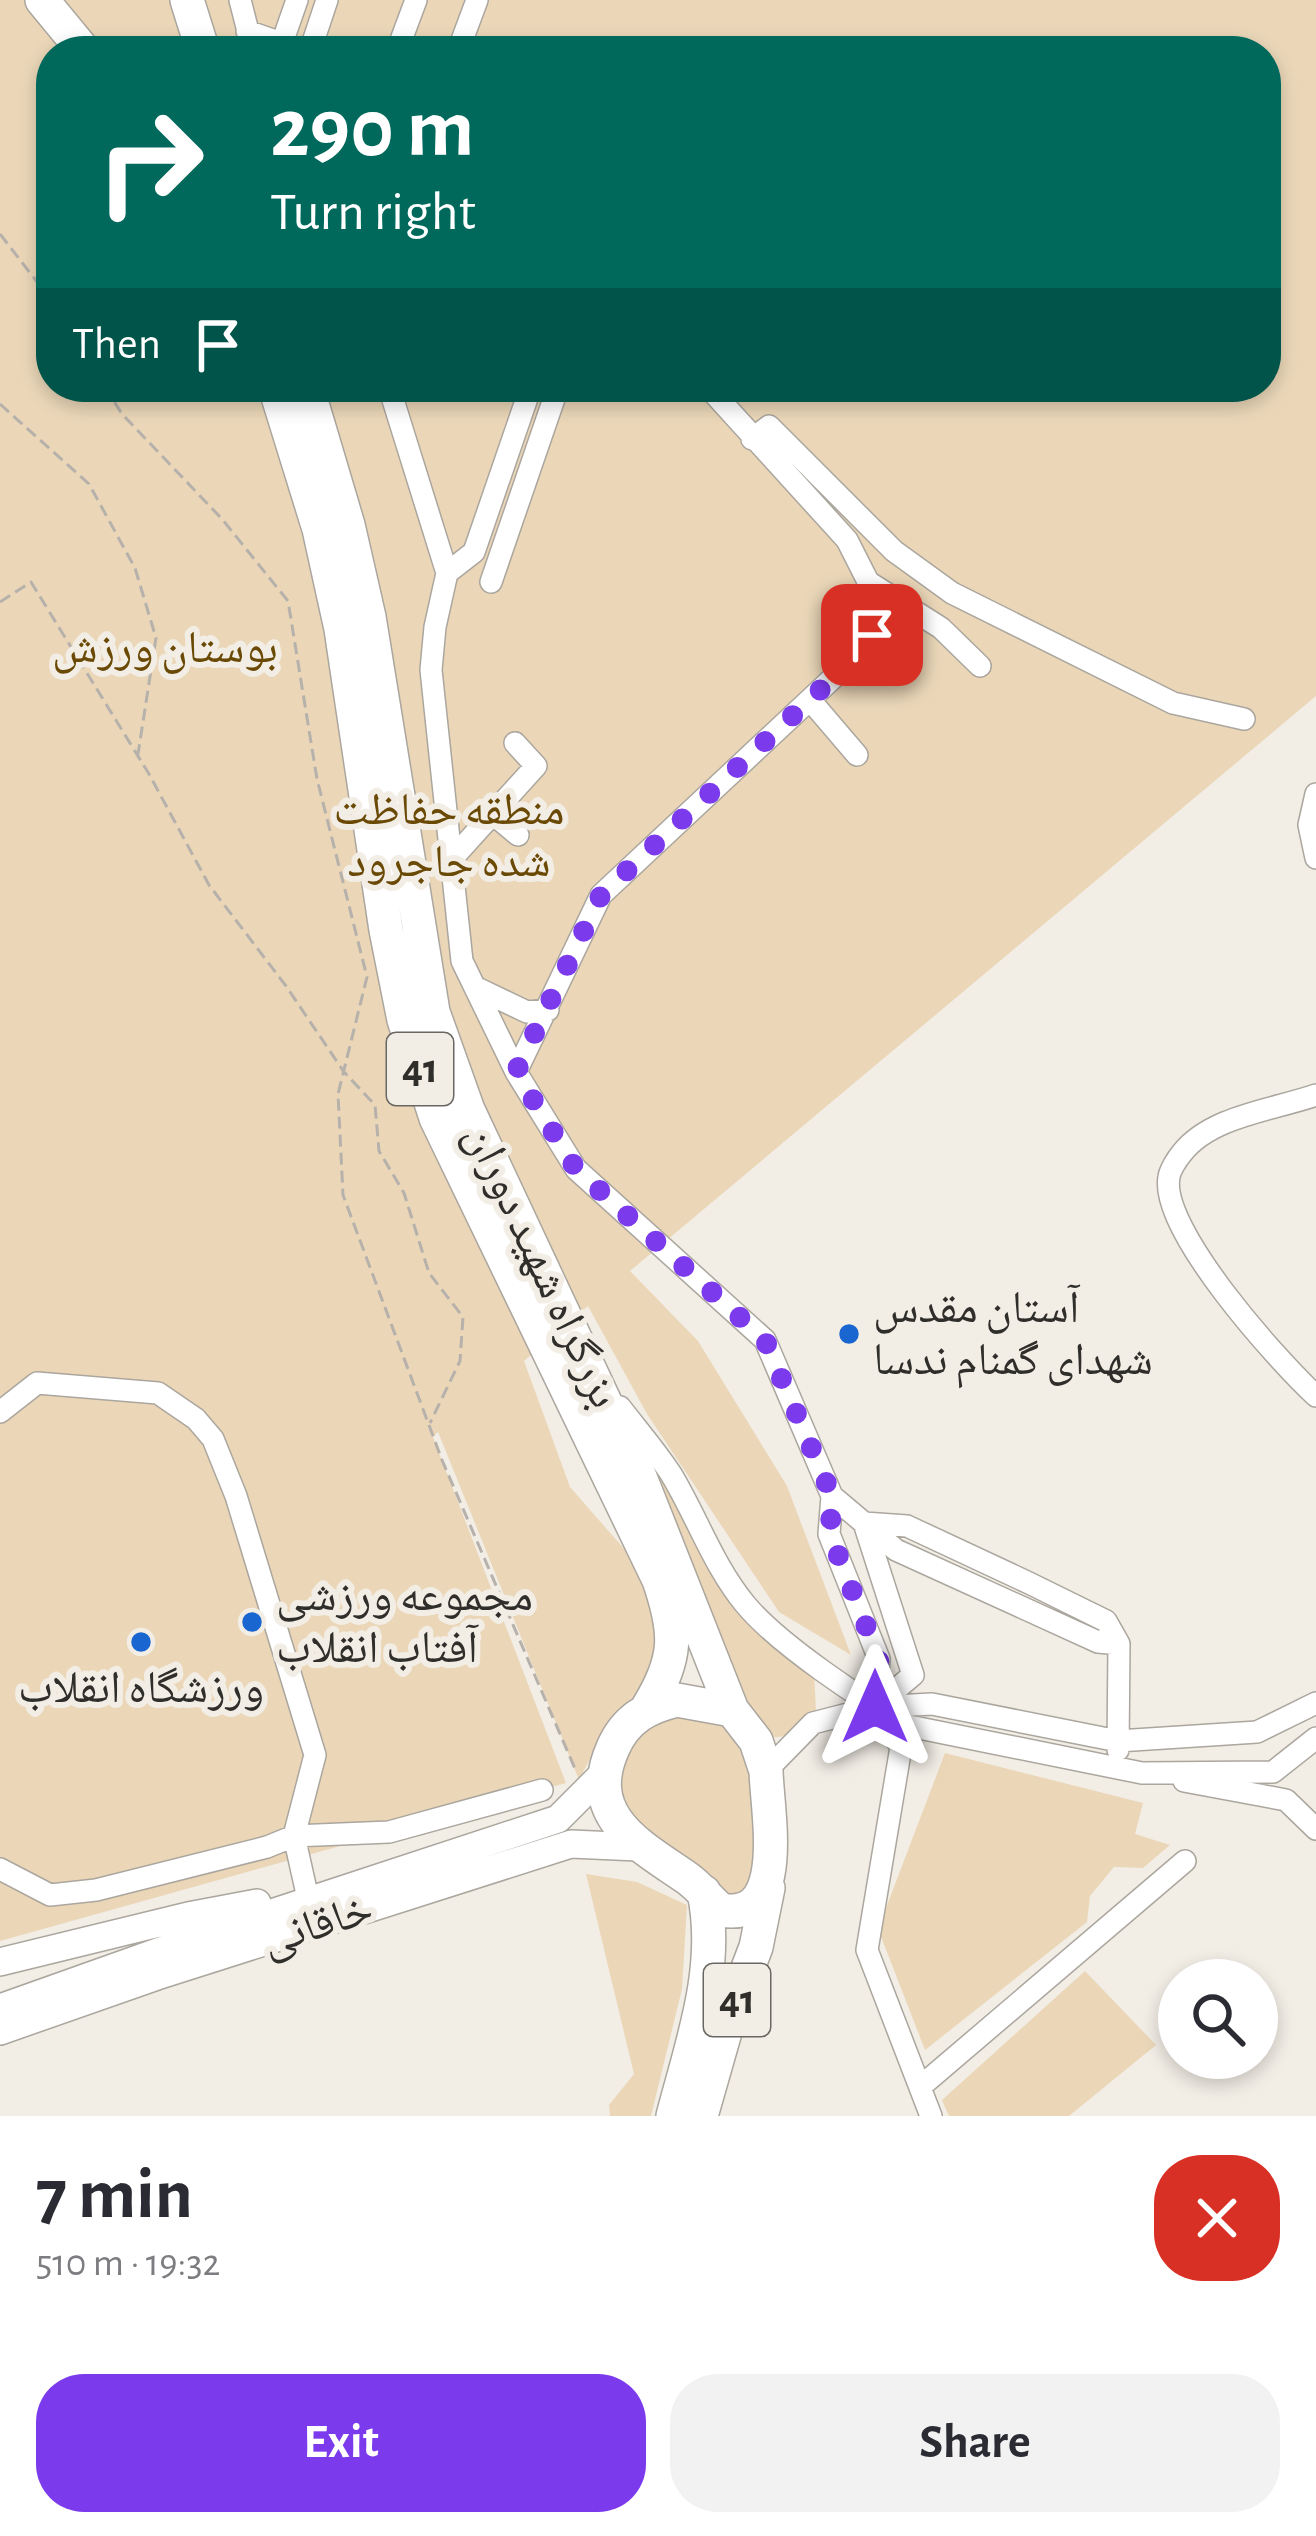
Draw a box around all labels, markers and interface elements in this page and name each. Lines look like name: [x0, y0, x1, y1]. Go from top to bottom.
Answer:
icon: right: [72, 84, 228, 240]
text: 290 m: [270, 88, 474, 172]
text: Turn right: [270, 186, 476, 240]
icon: arrive: [185, 312, 251, 378]
text: Then: [72, 322, 161, 367]
pin: [821, 584, 923, 686]
icon: arrive: [839, 602, 905, 668]
park label: بوستان ورزش: [52, 626, 278, 674]
park label: منطقه حفاظت شده جاجرود: [333, 788, 565, 885]
road number: 41: [387, 1033, 453, 1105]
street label: بزرگراه شهید دوران: [454, 1117, 627, 1416]
place label: آستان مقدس شهدای گمنام ندسا: [873, 1284, 1153, 1389]
marker: آستان مقدس شهدای گمنام ندسا: [836, 1321, 862, 1347]
place label: مجموعه ورزشی آفتاب انقلاب: [276, 1574, 533, 1671]
marker: مجموعه ورزشی آفتاب انقلاب: [239, 1609, 265, 1635]
marker: ورزشگاه انقلاب: [128, 1629, 154, 1655]
position arrow: [812, 1644, 938, 1770]
place label: ورزشگاه انقلاب: [18, 1666, 264, 1711]
street label: خاقانی: [256, 1886, 379, 1967]
map controls: [1158, 1959, 1278, 2079]
button: search: [1158, 1959, 1278, 2079]
road number: 41: [704, 1964, 770, 2036]
button: close: [1154, 2155, 1280, 2281]
text: 7 min: [36, 2159, 193, 2231]
text: 510 m · 19:32: [36, 2244, 220, 2283]
button: Exit: [36, 2374, 646, 2512]
button: Share: [670, 2374, 1280, 2512]

